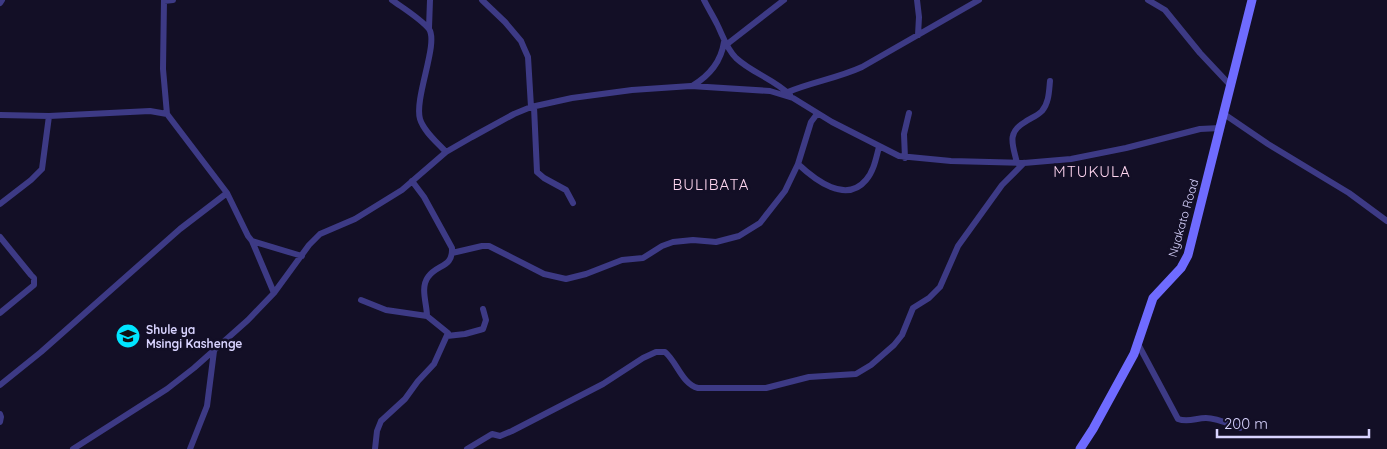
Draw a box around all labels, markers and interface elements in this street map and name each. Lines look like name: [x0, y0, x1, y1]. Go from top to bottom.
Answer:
district label: MTUKULA: [1053, 162, 1131, 181]
district label: BULIBATA: [673, 175, 749, 194]
street label: Nyakato Road: [1165, 177, 1201, 259]
place label: Shule ya Msingi Kashenge: [146, 322, 242, 351]
school or university icon: Shule ya Msingi Kashenge: [115, 323, 141, 349]
scale bar: [1217, 406, 1370, 438]
text: 200 m: [1224, 414, 1268, 433]

